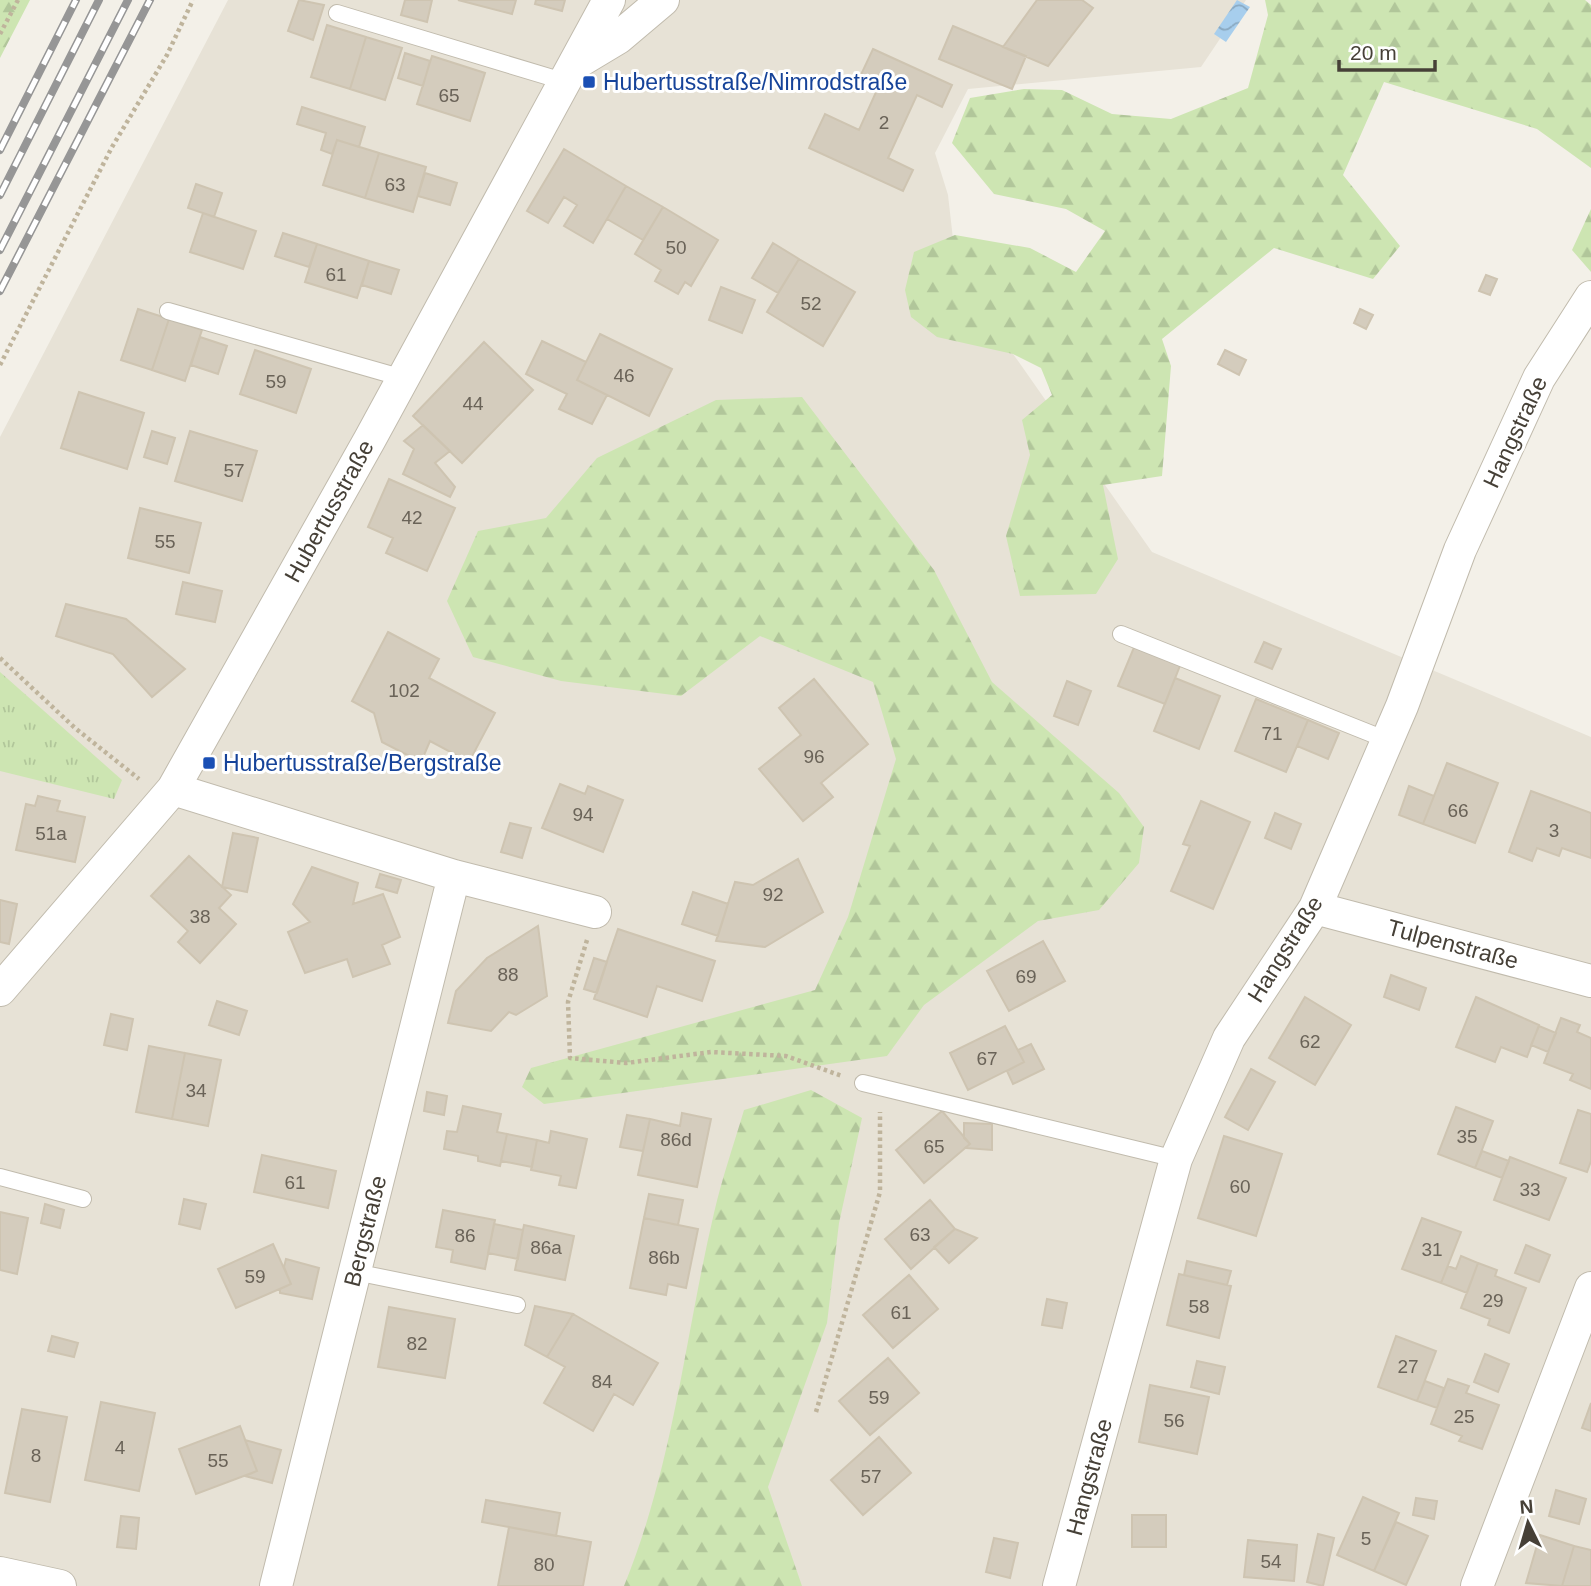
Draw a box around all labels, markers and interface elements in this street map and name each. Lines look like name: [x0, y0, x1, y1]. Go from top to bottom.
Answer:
scale bar: [1339, 28, 1435, 72]
text: 20 m: [1350, 41, 1397, 64]
place label: Hubertusstraße/Nimrodstraße: [603, 69, 907, 95]
marker: Hubertusstraße/Nimrodstraße: [581, 74, 597, 90]
house number: 65: [438, 85, 460, 106]
house number: 2: [879, 112, 889, 133]
house number: 63: [384, 174, 406, 195]
house number: 50: [665, 237, 687, 258]
house number: 61: [325, 264, 347, 285]
house number: 52: [800, 293, 822, 314]
house number: 46: [613, 365, 635, 386]
house number: 59: [265, 371, 287, 392]
street label: Hangstraße: [1478, 372, 1552, 492]
house number: 44: [462, 393, 484, 414]
street label: Hubertusstraße: [279, 435, 379, 587]
house number: 57: [223, 460, 245, 481]
house number: 42: [401, 507, 423, 528]
house number: 55: [154, 531, 176, 552]
house number: 102: [388, 680, 420, 701]
house number: 71: [1261, 723, 1283, 744]
house number: 96: [803, 746, 825, 767]
place label: Hubertusstraße/Bergstraße: [223, 750, 502, 776]
marker: Hubertusstraße/Bergstraße: [201, 755, 217, 771]
house number: 66: [1447, 800, 1469, 821]
house number: 94: [572, 804, 594, 825]
house number: 3: [1549, 820, 1559, 841]
house number: 51a: [35, 823, 67, 844]
house number: 92: [762, 884, 784, 905]
street label: Hangstraße: [1242, 891, 1328, 1007]
house number: 38: [189, 906, 211, 927]
street label: Tulpenstraße: [1385, 914, 1521, 974]
house number: 88: [497, 964, 519, 985]
house number: 69: [1015, 966, 1037, 987]
house number: 62: [1299, 1031, 1321, 1052]
house number: 67: [976, 1048, 998, 1069]
house number: 34: [185, 1080, 207, 1101]
house number: 35: [1456, 1126, 1478, 1147]
house number: 86d: [660, 1129, 692, 1150]
house number: 65: [923, 1136, 945, 1157]
house number: 61: [284, 1172, 306, 1193]
street label: Bergstraße: [339, 1173, 391, 1289]
house number: 60: [1229, 1176, 1251, 1197]
house number: 33: [1519, 1179, 1541, 1200]
house number: 63: [909, 1224, 931, 1245]
house number: 86: [454, 1225, 476, 1246]
house number: 86a: [530, 1237, 562, 1258]
house number: 31: [1421, 1239, 1443, 1260]
house number: 86b: [648, 1247, 680, 1268]
house number: 59: [244, 1266, 266, 1287]
house number: 29: [1482, 1290, 1504, 1311]
house number: 58: [1188, 1296, 1210, 1317]
house number: 61: [890, 1302, 912, 1323]
house number: 82: [406, 1333, 428, 1354]
house number: 27: [1397, 1356, 1419, 1377]
house number: 84: [591, 1371, 613, 1392]
house number: 59: [868, 1387, 890, 1408]
house number: 25: [1453, 1406, 1475, 1427]
house number: 56: [1163, 1410, 1185, 1431]
street label: Hangstraße: [1061, 1416, 1117, 1538]
house number: 4: [115, 1437, 126, 1458]
house number: 8: [31, 1445, 41, 1466]
house number: 55: [207, 1450, 229, 1471]
house number: 57: [860, 1466, 882, 1487]
north arrow: [1493, 1488, 1563, 1558]
text: N: [1519, 1496, 1534, 1518]
house number: 5: [1361, 1528, 1371, 1549]
house number: 54: [1260, 1551, 1282, 1572]
house number: 80: [533, 1554, 555, 1575]

